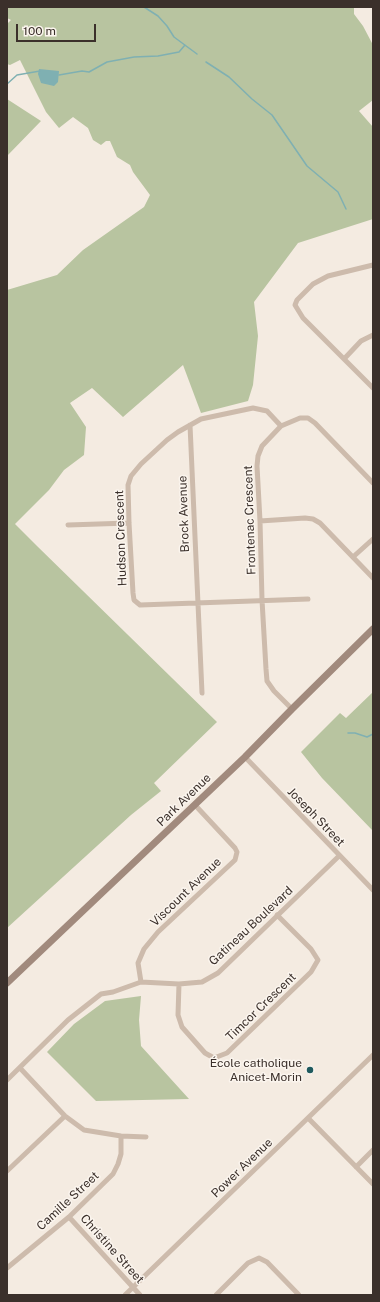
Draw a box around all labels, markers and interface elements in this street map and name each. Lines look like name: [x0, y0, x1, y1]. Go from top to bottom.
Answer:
scale bar: [18, 16, 98, 42]
text: 100 m: [23, 24, 56, 38]
street label: Frontenac Crescent: [241, 465, 259, 575]
street label: Brock Avenue: [175, 475, 193, 553]
street label: Hudson Crescent: [112, 490, 130, 586]
street label: Park Avenue: [154, 771, 214, 829]
street label: Joseph Street: [284, 785, 348, 849]
street label: Viscount Avenue: [148, 855, 224, 929]
street label: Gatineau Boulevard: [206, 883, 296, 969]
street label: Timcor Crescent: [223, 970, 299, 1044]
place label: École catholique Anicet-Morin: [210, 1056, 302, 1084]
marker: École catholique Anicet-Morin: [305, 1065, 315, 1075]
street label: Power Avenue: [209, 1135, 275, 1201]
street label: Camille Street: [34, 1169, 102, 1233]
street label: Christine Street: [77, 1211, 147, 1287]

